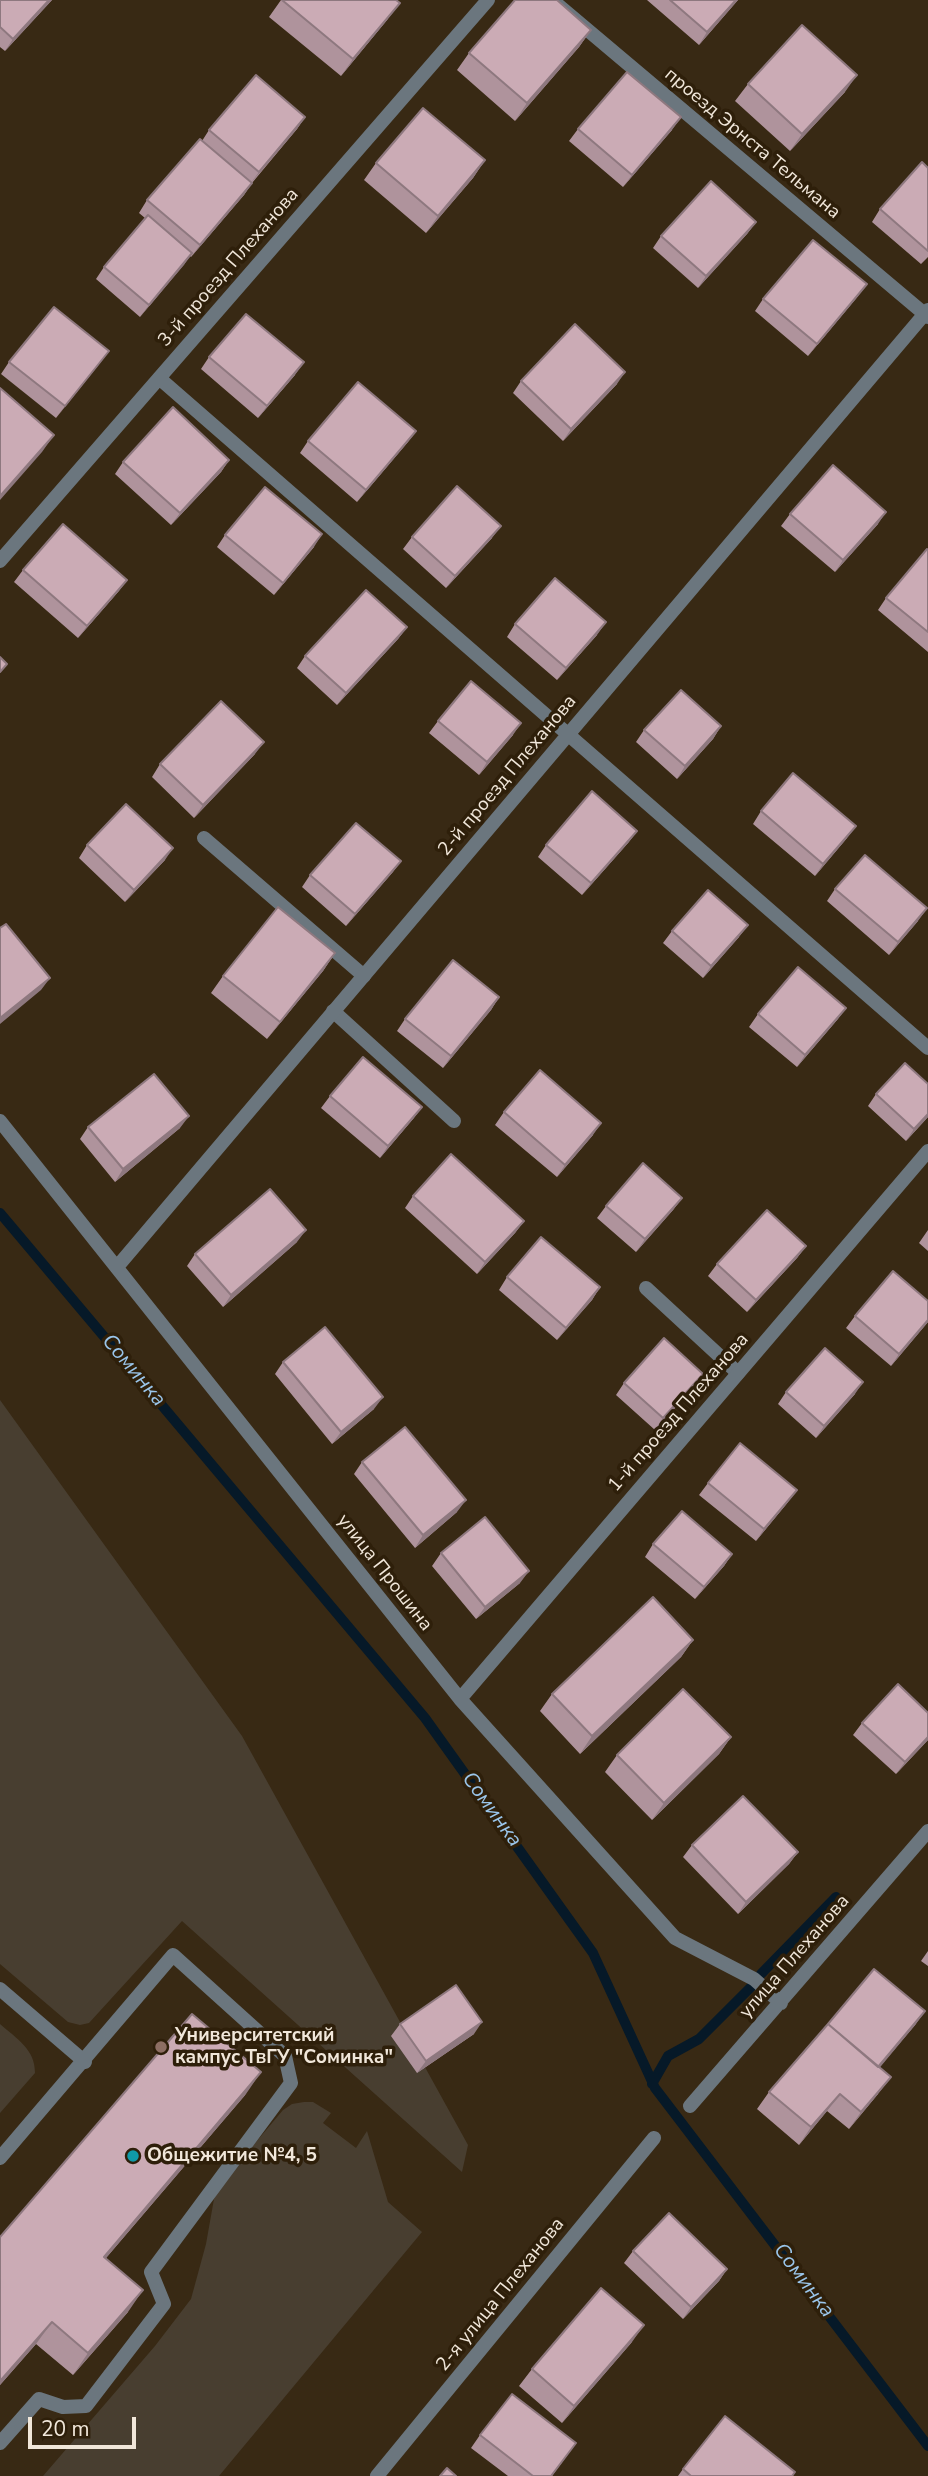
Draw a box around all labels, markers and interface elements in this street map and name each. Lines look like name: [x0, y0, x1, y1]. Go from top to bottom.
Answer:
street label: проезд Эрнста Тельмана: [659, 64, 845, 224]
street label: 3-й проезд Плеханова: [154, 184, 304, 352]
street label: 2-й проезд Плеханова: [434, 691, 582, 861]
street label: 1-й проезд Плеханова: [604, 1329, 754, 1497]
water label: Соминка: [96, 1330, 170, 1412]
street label: улица Прошина: [331, 1510, 437, 1636]
water label: Соминка: [455, 1768, 527, 1852]
street label: улица Плеханова: [735, 1891, 855, 2023]
place label: Университетский кампус ТвГУ "Соминка": [175, 2025, 393, 2069]
marker: Университетский кампус ТвГУ "Соминка": [153, 2039, 169, 2055]
place label: Общежитие №4, 5: [147, 2145, 317, 2167]
marker: Общежитие №4, 5: [125, 2148, 141, 2164]
street label: 2-я улица Плеханова: [432, 2214, 570, 2376]
water label: Соминка: [767, 2239, 839, 2323]
scale bar: [32, 2402, 140, 2446]
text: 20 m: [41, 2415, 90, 2443]

